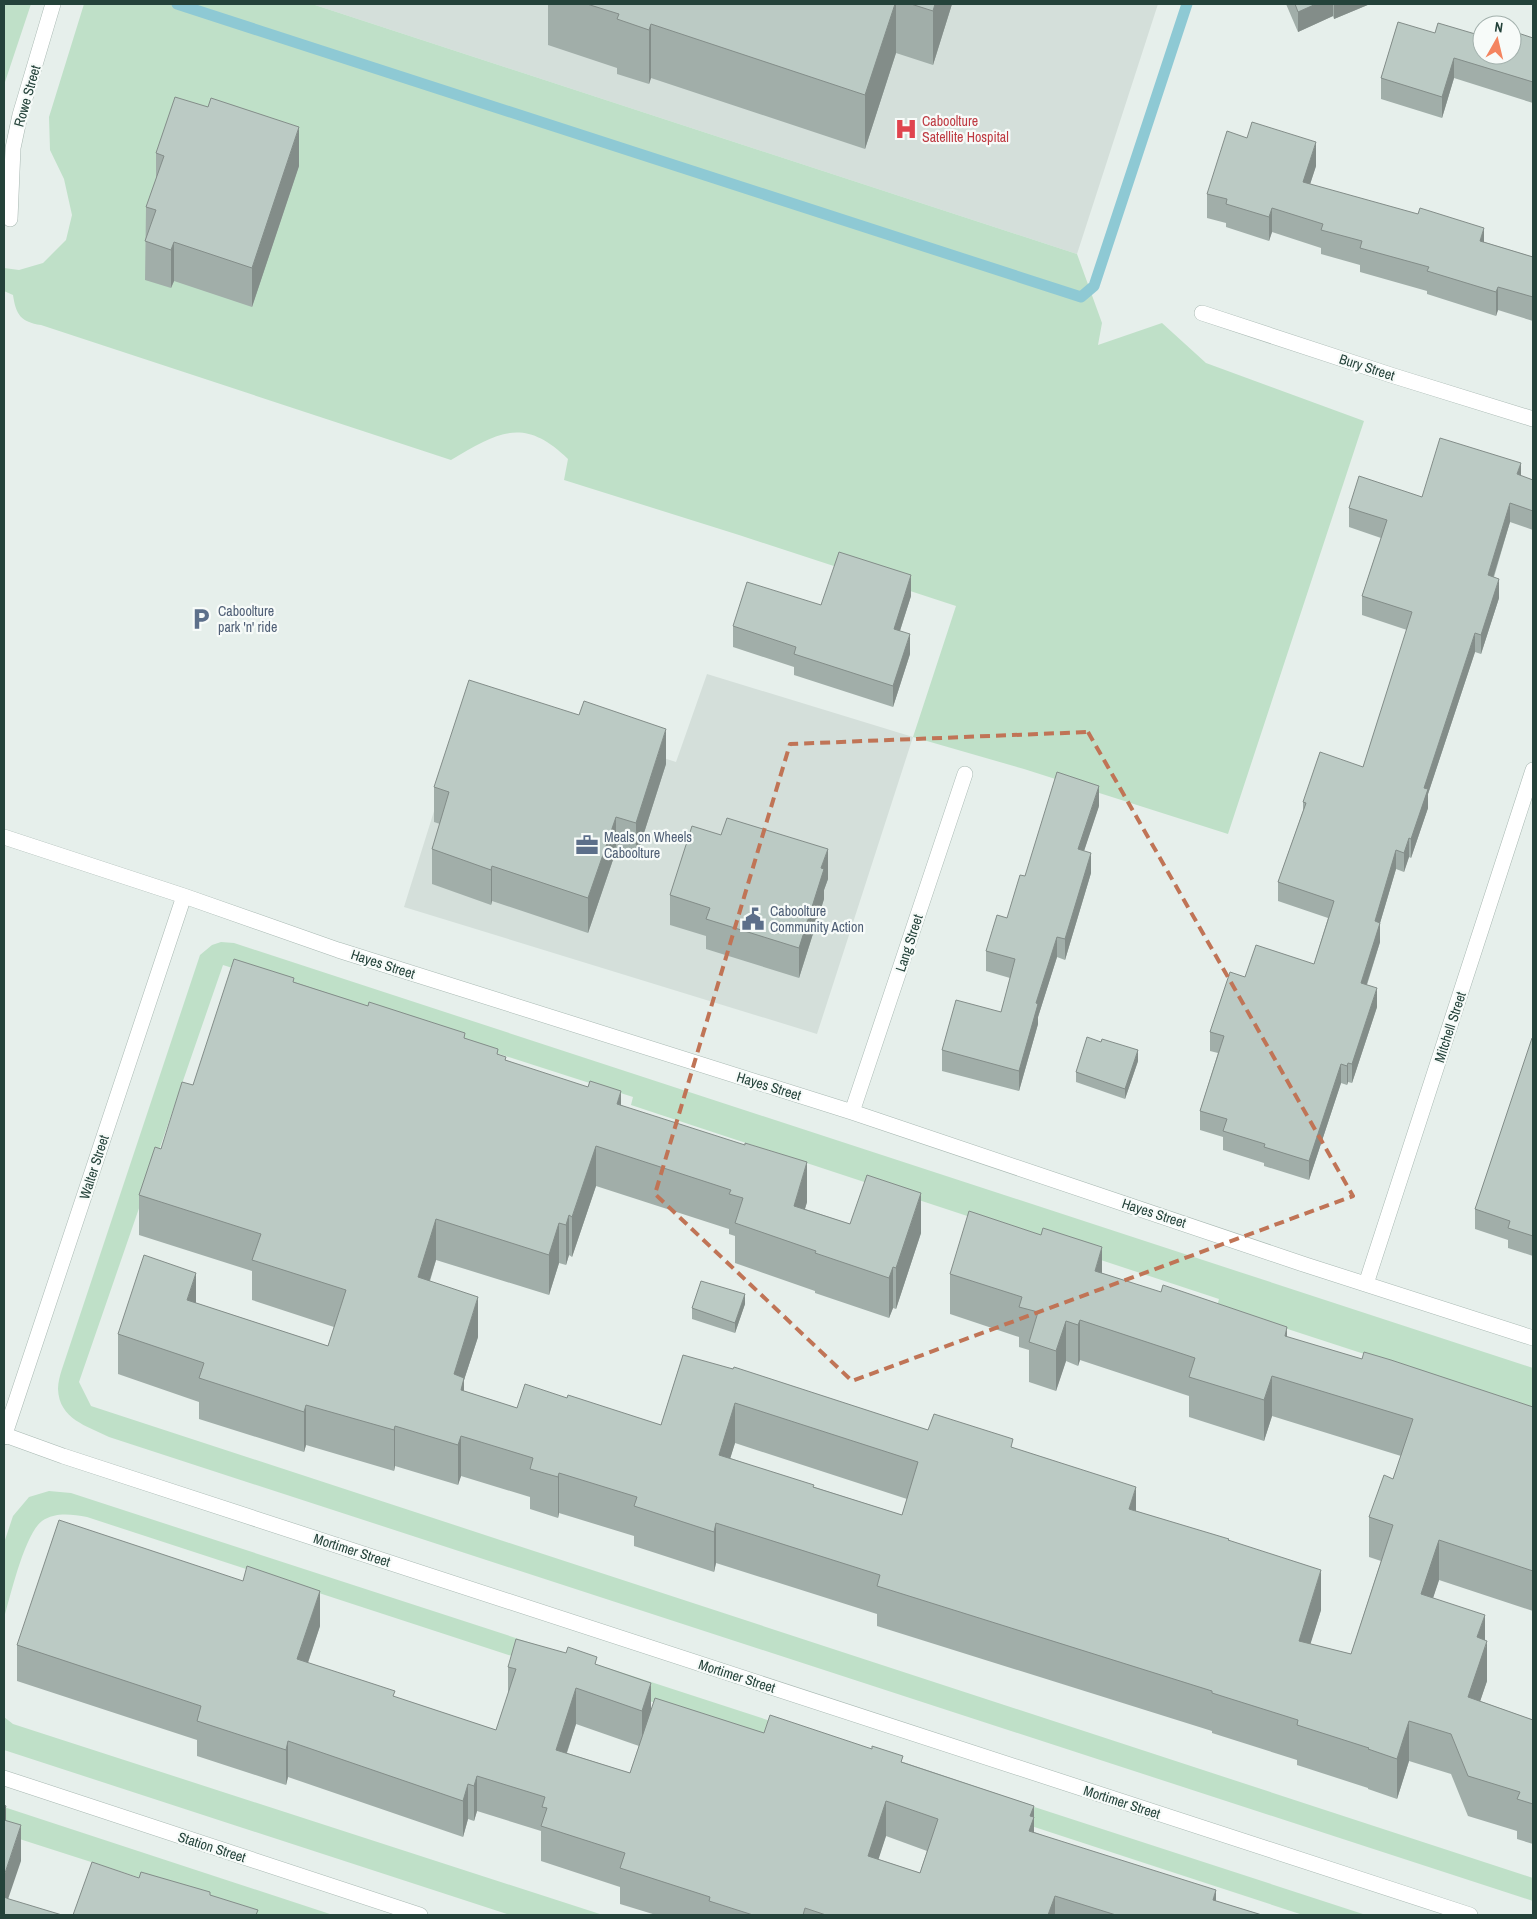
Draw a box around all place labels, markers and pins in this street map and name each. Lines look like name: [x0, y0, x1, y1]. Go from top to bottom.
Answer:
place label: Caboolture Satellite Hospital: [922, 112, 1009, 146]
hospital icon: Caboolture Satellite Hospital: [893, 116, 919, 142]
place label: Caboolture park 'n' ride: [218, 602, 277, 636]
parking icon: Caboolture park 'n' ride: [188, 606, 214, 632]
place label: Meals on Wheels Caboolture: [604, 828, 692, 862]
office icon: Meals on Wheels Caboolture: [574, 832, 600, 858]
place label: Caboolture Community Action: [770, 902, 864, 936]
public building icon: Caboolture Community Action: [740, 906, 766, 932]

